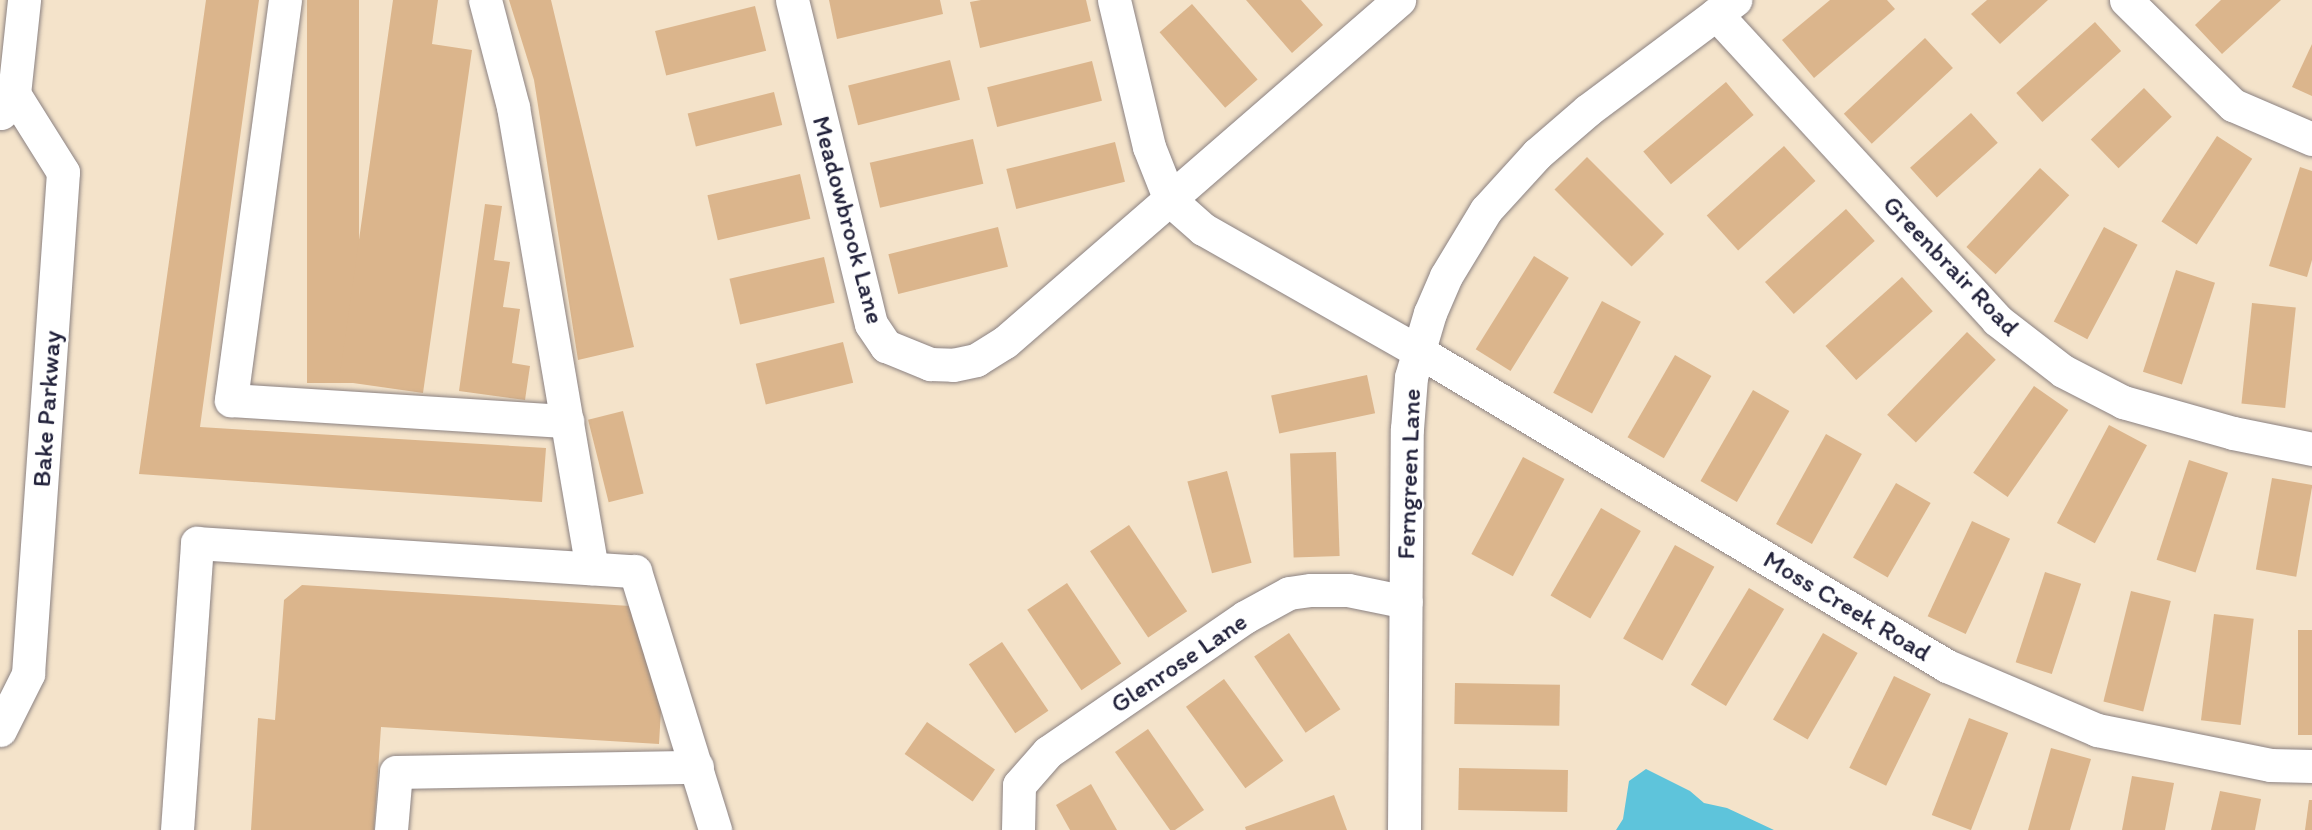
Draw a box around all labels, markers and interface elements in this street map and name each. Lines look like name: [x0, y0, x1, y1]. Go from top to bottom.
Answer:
street label: Meadowbrook Lane: [805, 113, 891, 327]
street label: Greenbrair Road: [1876, 189, 2026, 343]
street label: Bake Parkway: [26, 330, 68, 488]
street label: Ferngreen Lane: [1390, 388, 1428, 560]
street label: Moss Creek Road: [1758, 544, 1936, 668]
street label: Glenrose Lane: [1104, 606, 1254, 720]

